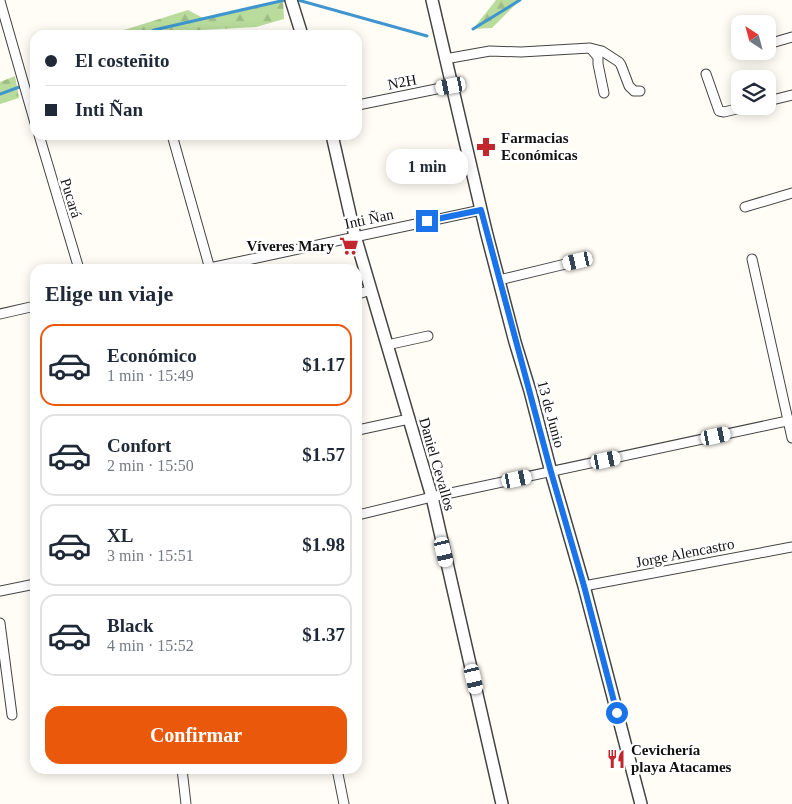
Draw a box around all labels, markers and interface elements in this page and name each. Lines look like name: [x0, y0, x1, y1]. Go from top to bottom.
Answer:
north arrow: [731, 15, 776, 60]
map controls: [731, 15, 776, 115]
text: El costeñito: [75, 50, 169, 71]
button: layers: [731, 70, 776, 115]
street label: N2H: [386, 71, 418, 93]
car: [434, 76, 467, 96]
text: Inti Ñan: [75, 99, 143, 120]
place label: Farmacias Económicas: [501, 130, 578, 163]
pharmacy icon: Farmacias Económicas: [475, 136, 497, 158]
callout: 1 min: [386, 148, 468, 184]
text: 1 min: [408, 158, 446, 175]
street label: Pucará: [57, 176, 85, 220]
street label: Inti Ñan: [343, 206, 395, 232]
route end: [416, 210, 438, 232]
supermarket icon: Víveres Mary: [338, 235, 360, 257]
place label: Víveres Mary: [246, 238, 334, 254]
car: [561, 250, 594, 272]
text: Elige un viaje: [45, 281, 173, 306]
icon: car: [47, 343, 92, 388]
text: Económico: [107, 345, 197, 366]
text: $1.17: [302, 354, 345, 375]
text: 1 min · 15:49: [107, 367, 194, 384]
street label: 13 de Junio: [534, 379, 568, 449]
street label: Daniel Cevallos: [416, 416, 458, 513]
car: [699, 426, 732, 446]
icon: car: [47, 433, 92, 478]
text: Confort: [107, 435, 171, 456]
text: $1.57: [302, 444, 345, 465]
car: [589, 450, 622, 470]
text: 2 min · 15:50: [107, 457, 194, 474]
car: [500, 469, 533, 489]
icon: car: [47, 523, 92, 568]
text: XL: [107, 525, 133, 546]
text: $1.98: [302, 534, 345, 555]
car: [433, 536, 454, 568]
street label: Jorge Alencastro: [634, 536, 736, 570]
text: 3 min · 15:51: [107, 547, 194, 564]
icon: car: [47, 613, 92, 658]
text: Black: [107, 615, 153, 636]
text: $1.37: [302, 624, 345, 645]
text: 4 min · 15:52: [107, 637, 194, 654]
car: [463, 663, 484, 695]
route start: [606, 702, 628, 724]
button: Confirmar: [45, 706, 347, 764]
place label: Cevichería playa Atacames: [631, 742, 732, 775]
restaurant icon: Cevichería playa Atacames: [605, 748, 627, 770]

